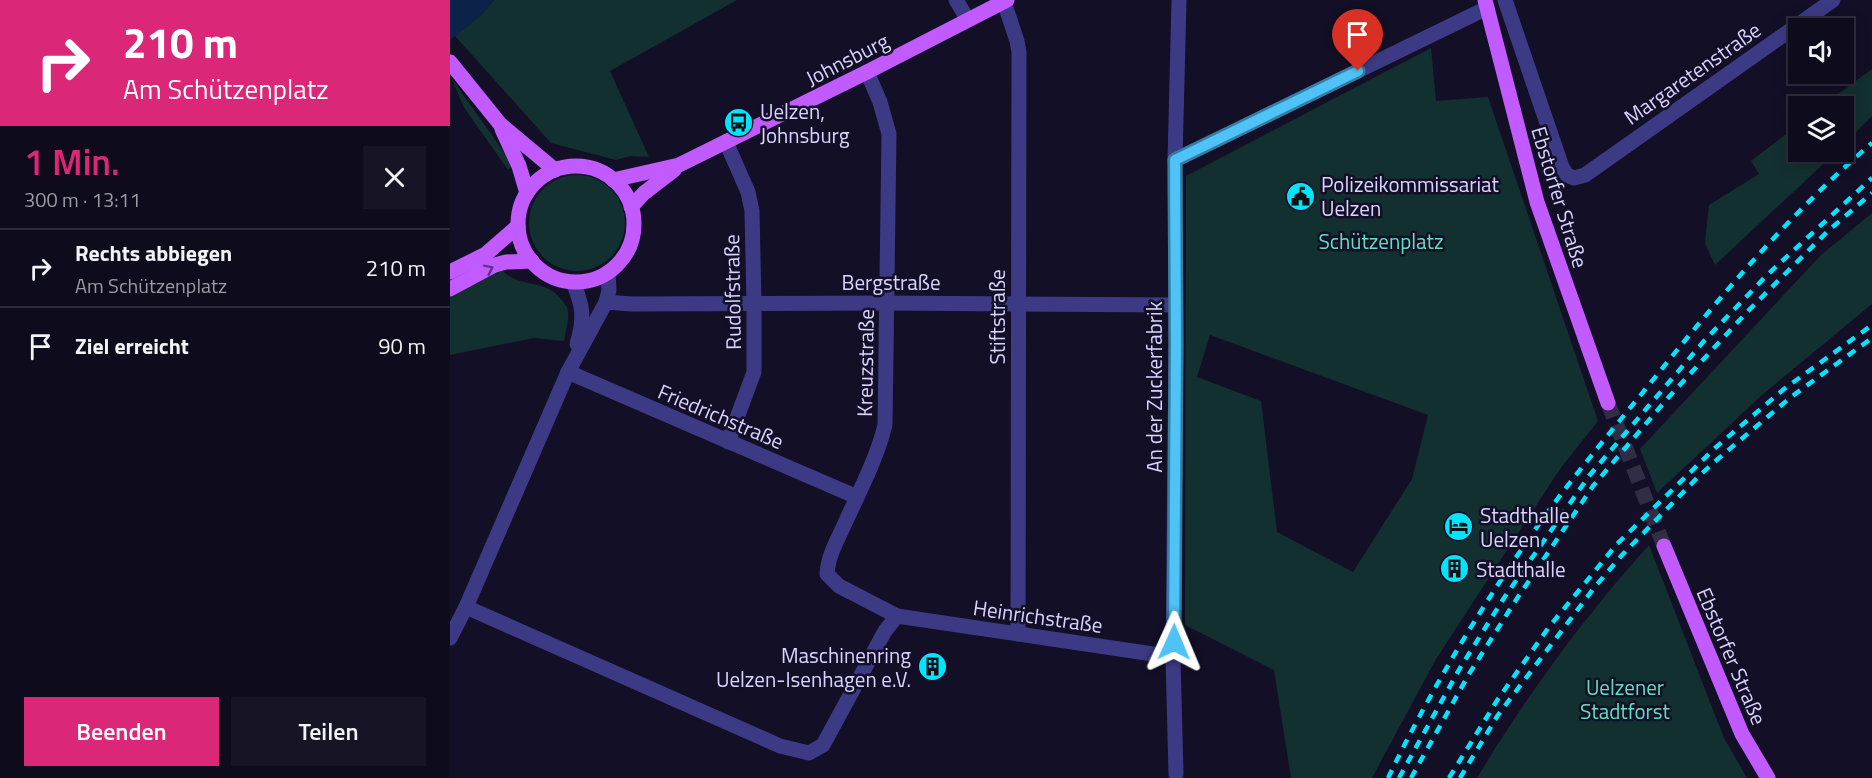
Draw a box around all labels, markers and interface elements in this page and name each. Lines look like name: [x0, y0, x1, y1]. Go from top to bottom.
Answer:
pin: [1332, 9, 1383, 71]
text: 210 m: [123, 10, 238, 74]
street label: Margaretenstraße: [1617, 14, 1767, 132]
icon: arrive: [1341, 18, 1374, 51]
map controls: [1788, 18, 1854, 162]
button: sound: [1788, 18, 1854, 84]
icon: right: [24, 24, 102, 102]
street label: Johnsburg: [800, 24, 894, 94]
text: Am Schützenplatz: [123, 68, 328, 109]
place label: Uelzen, Johnsburg: [760, 95, 850, 151]
button: layers: [1788, 96, 1854, 162]
bus stop icon: Uelzen, Johnsburg: [723, 107, 755, 139]
street label: Ebstorfer Straße: [1523, 122, 1597, 272]
text: 1 Min.: [24, 134, 120, 189]
button: close: [363, 146, 426, 209]
place label: Polizeikommissariat Uelzen: [1321, 168, 1500, 224]
public building icon: Polizeikommissariat Uelzen: [1284, 180, 1316, 212]
text: 300 m · 13:11: [24, 184, 141, 215]
park label: Schützenplatz: [1318, 225, 1444, 257]
street label: Rudolfstraße: [715, 234, 749, 350]
text: Rechts abbiegen: [75, 236, 232, 270]
text: 210 m: [366, 251, 426, 285]
icon: right: [24, 252, 57, 285]
one-way arrow: [483, 264, 494, 276]
street label: Bergstraße: [841, 266, 941, 298]
street label: Stiftstraße: [981, 269, 1013, 365]
text: Am Schützenplatz: [75, 270, 227, 301]
street label: An der Zuckerfabrik: [1138, 301, 1170, 473]
street label: Kreuzstraße: [848, 309, 882, 417]
text: Ziel erreicht: [75, 329, 189, 363]
text: 90 m: [378, 329, 426, 363]
icon: arrive: [24, 330, 57, 363]
street label: Friedrichstraße: [653, 375, 789, 457]
place label: Stadthalle Uelzen: [1480, 499, 1570, 555]
hotel icon: Stadthalle Uelzen: [1443, 511, 1475, 543]
building icon: Stadthalle: [1439, 553, 1471, 585]
place label: Stadthalle: [1476, 553, 1566, 585]
street label: Ebstorfer Straße: [1689, 582, 1775, 730]
street label: Heinrichstraße: [971, 591, 1105, 641]
position arrow: [1142, 610, 1206, 674]
place label: Maschinenring Uelzen-Isenhagen e.V.: [716, 639, 911, 695]
building icon: Maschinenring Uelzen-Isenhagen e.V.: [916, 651, 948, 683]
park label: Uelzener Stadtforst: [1580, 671, 1671, 727]
button: Beenden: [24, 697, 219, 766]
button: Teilen: [231, 697, 426, 766]

